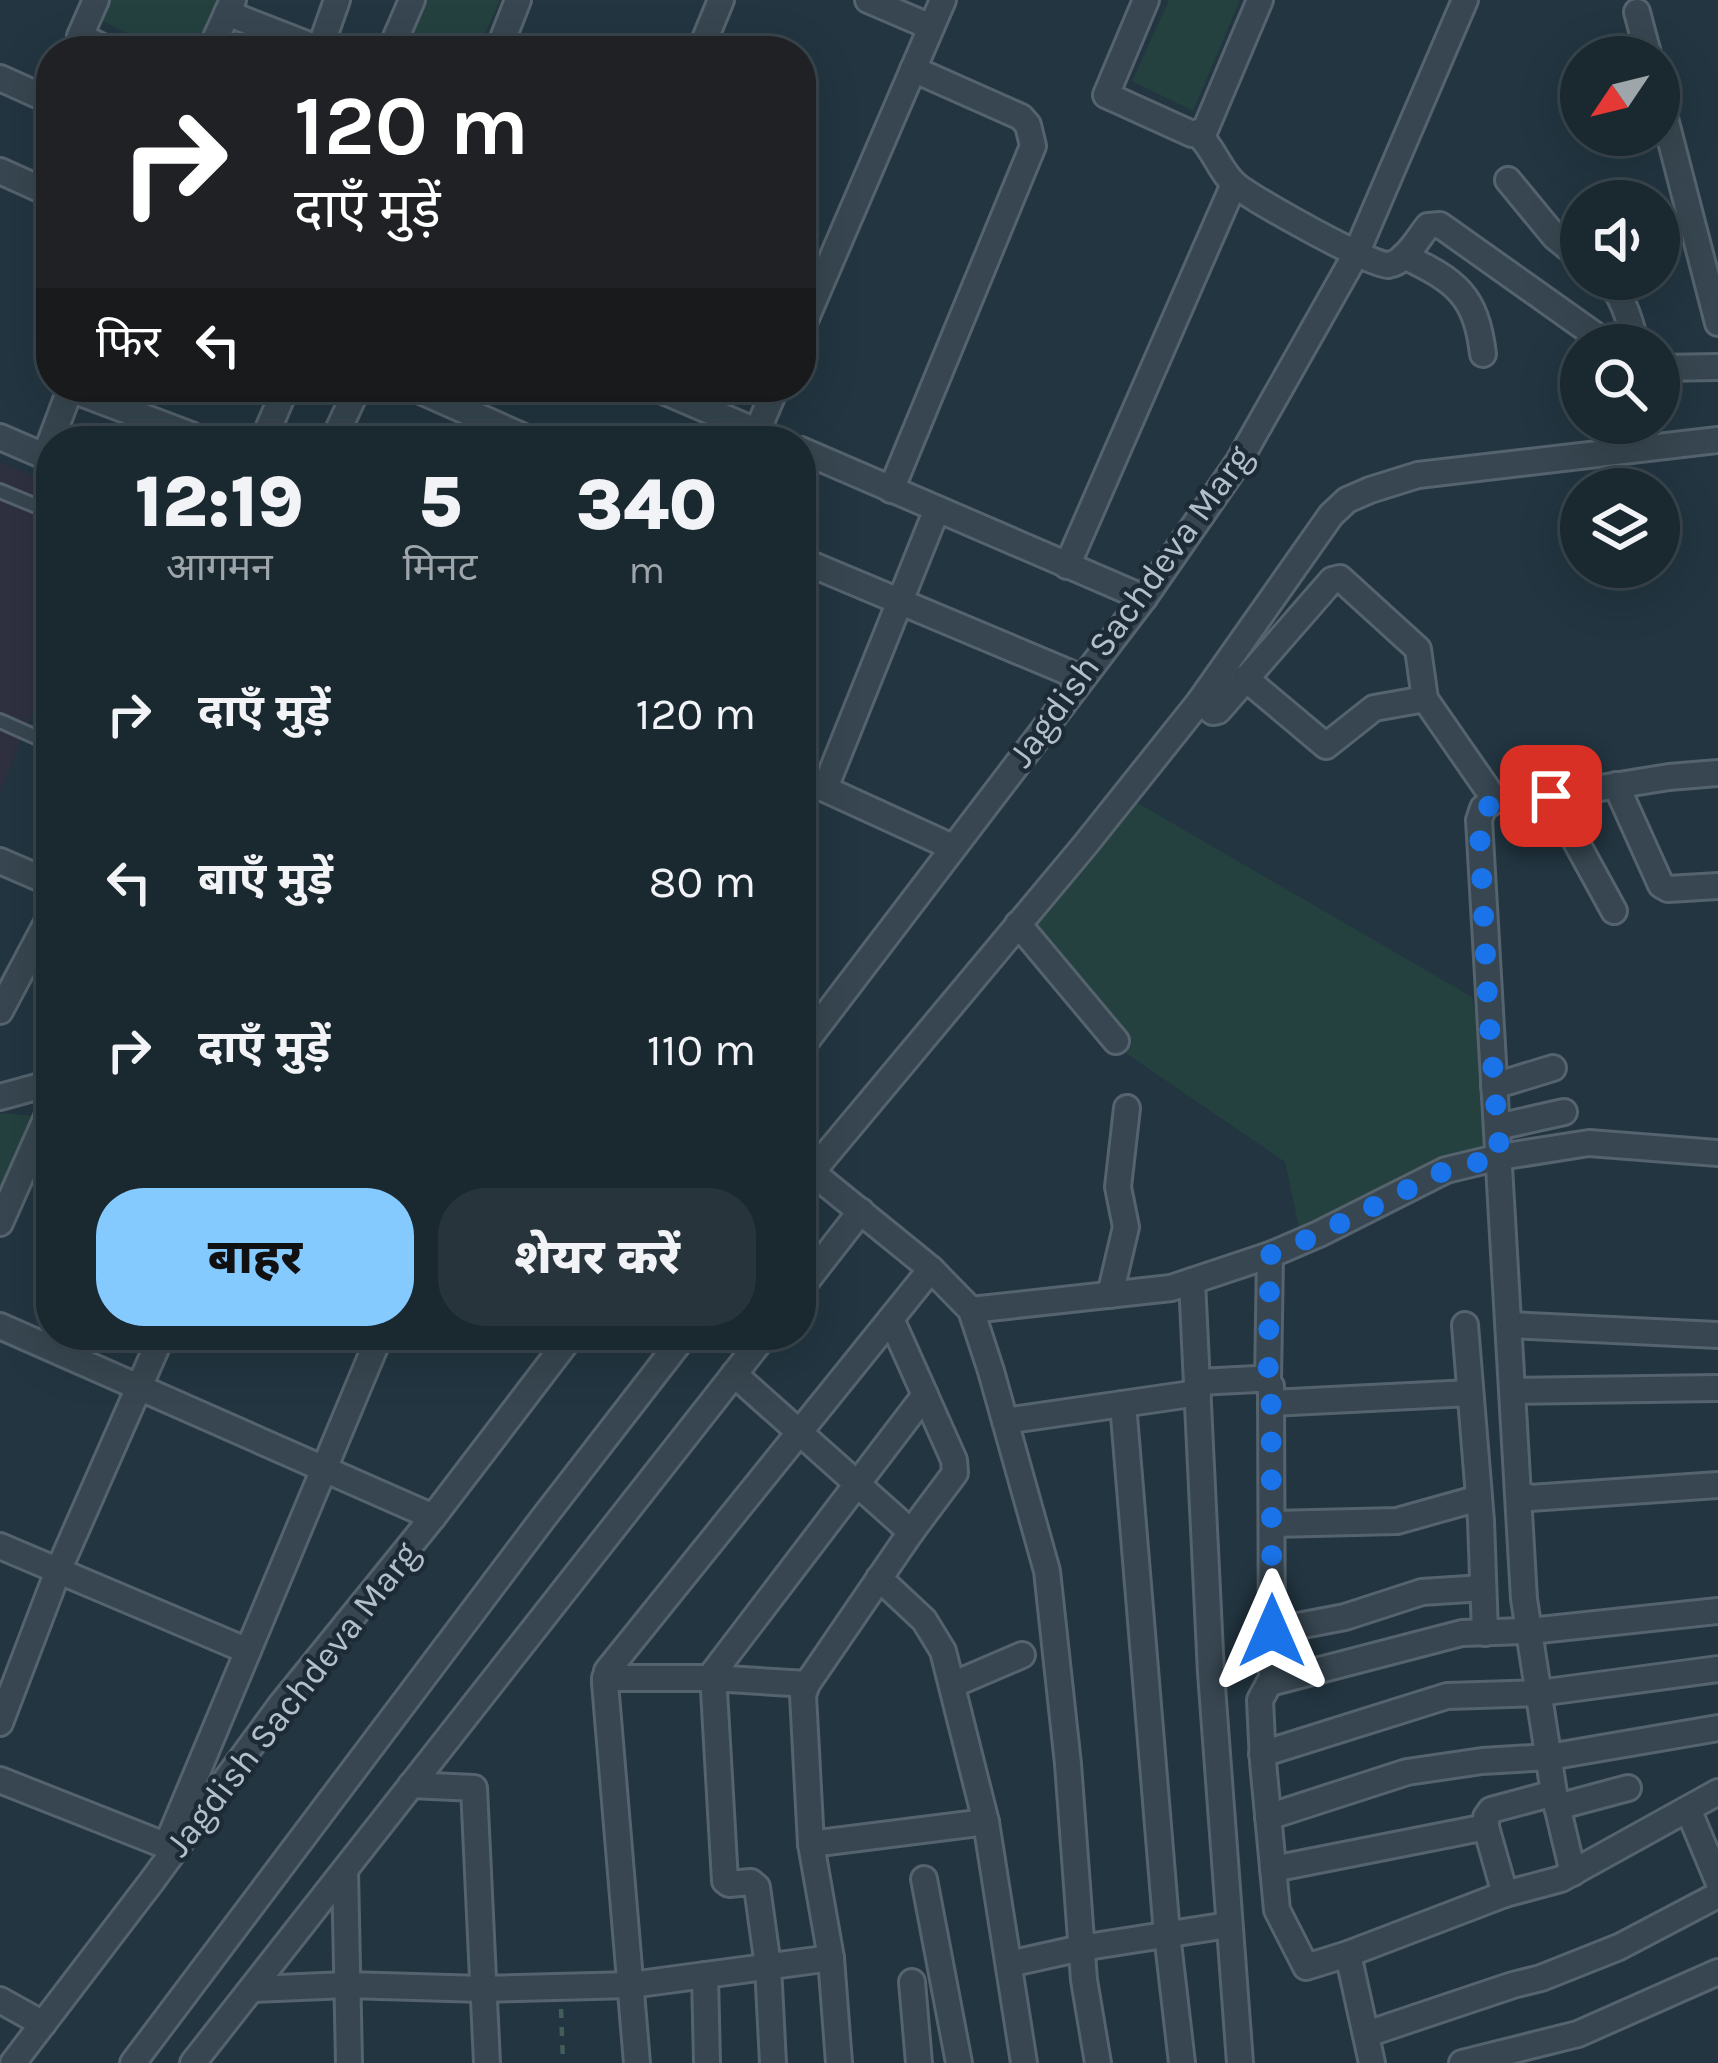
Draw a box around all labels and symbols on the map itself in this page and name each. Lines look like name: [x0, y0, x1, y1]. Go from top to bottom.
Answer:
north arrow: [1560, 36, 1680, 156]
street label: Jagdish Sachdeva Marg: [999, 437, 1261, 775]
pin: [1500, 745, 1602, 847]
street label: Jagdish Sachdeva Marg: [156, 1534, 428, 1864]
position arrow: [1209, 1568, 1335, 1694]

